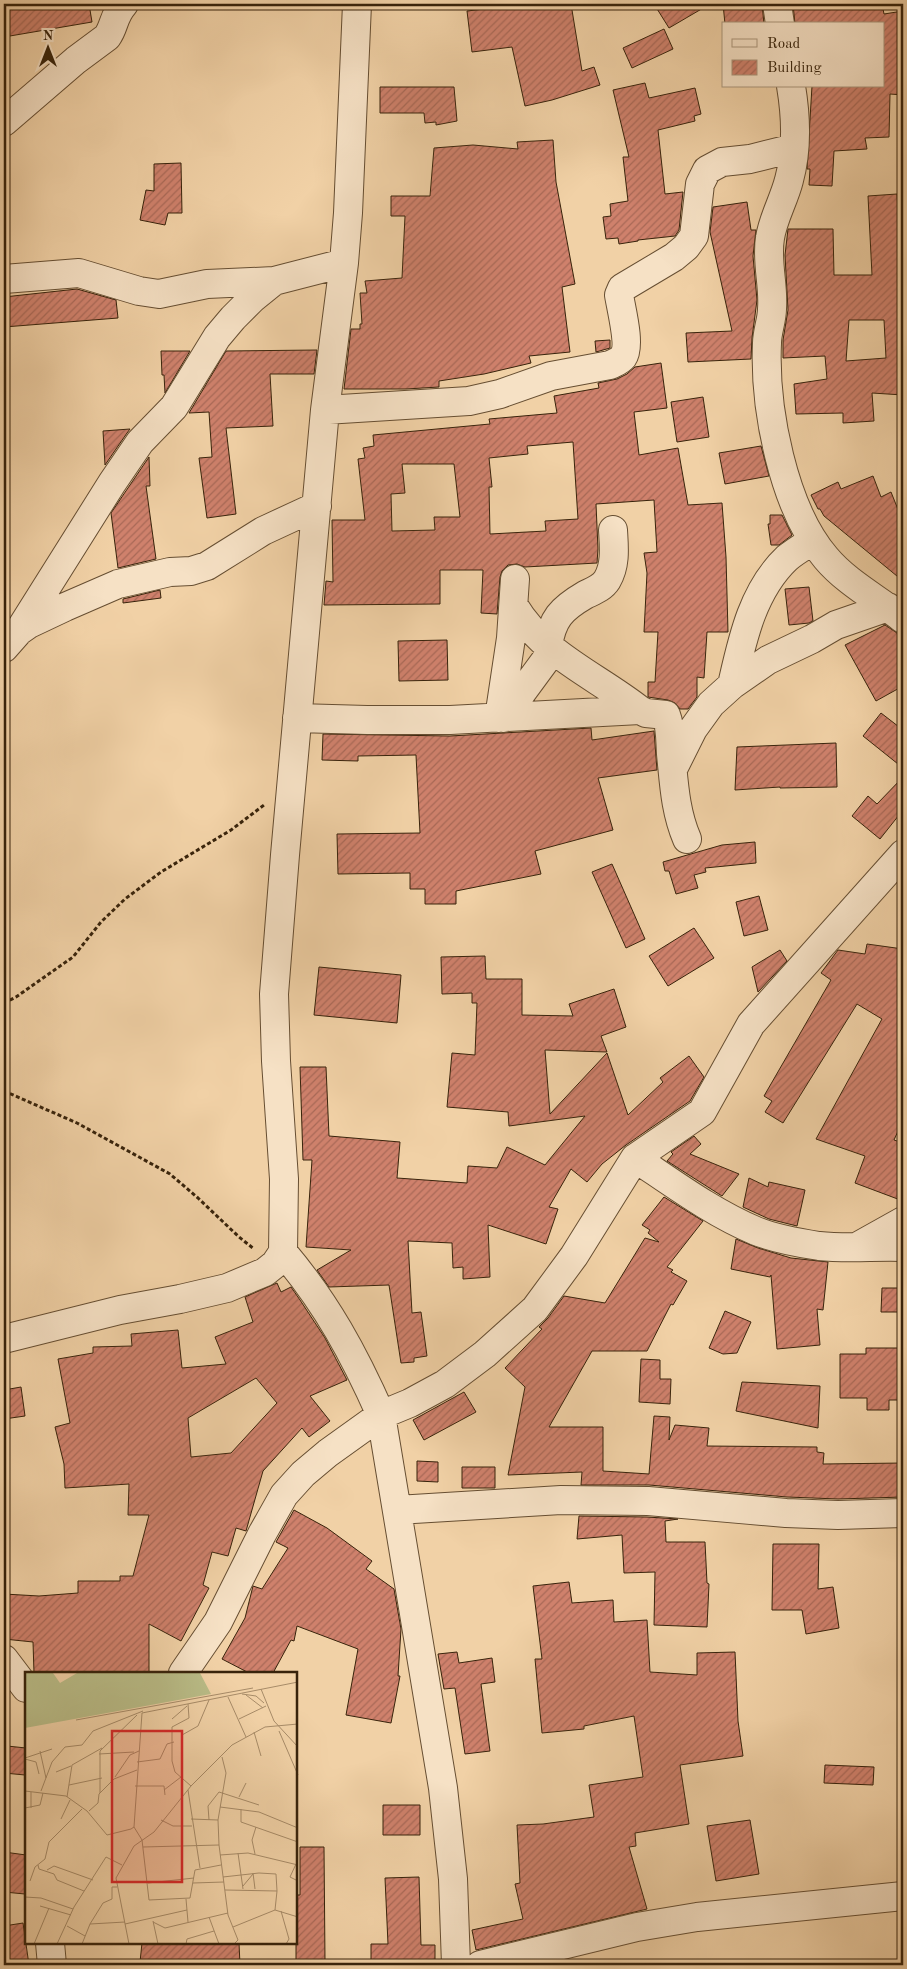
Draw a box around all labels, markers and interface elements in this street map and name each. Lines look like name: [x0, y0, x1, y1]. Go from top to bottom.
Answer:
north arrow: [22, 22, 72, 72]
legend: [722, 22, 884, 88]
text: N: [43, 29, 54, 43]
text: Road: [767, 37, 801, 52]
text: Building: [767, 61, 822, 76]
inset map: [25, 1672, 298, 1944]

